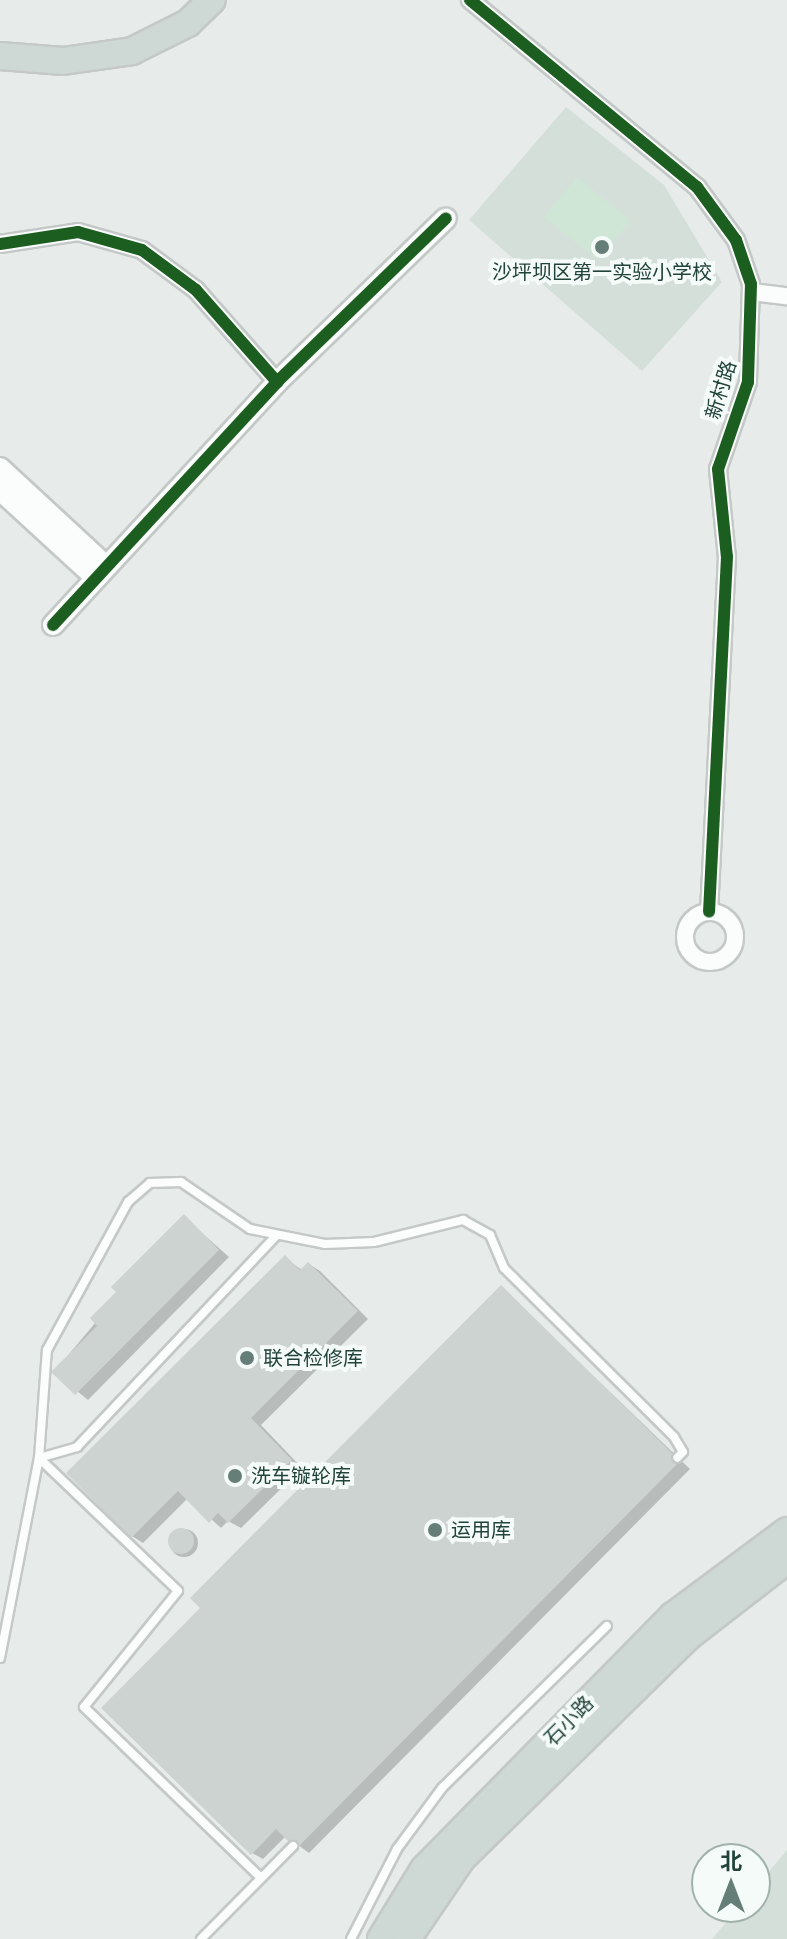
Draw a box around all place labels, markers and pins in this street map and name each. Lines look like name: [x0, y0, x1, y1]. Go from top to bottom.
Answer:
marker: 沙坪坝区第一实验小学校: [593, 238, 611, 256]
place label: 沙坪坝区第一实验小学校: [492, 260, 712, 284]
place label: 联合检修库: [263, 1346, 363, 1370]
marker: 联合检修库: [238, 1349, 256, 1367]
place label: 洗车镟轮库: [251, 1464, 351, 1488]
marker: 洗车镟轮库: [226, 1467, 244, 1485]
place label: 运用库: [451, 1518, 511, 1542]
marker: 运用库: [426, 1521, 444, 1539]

